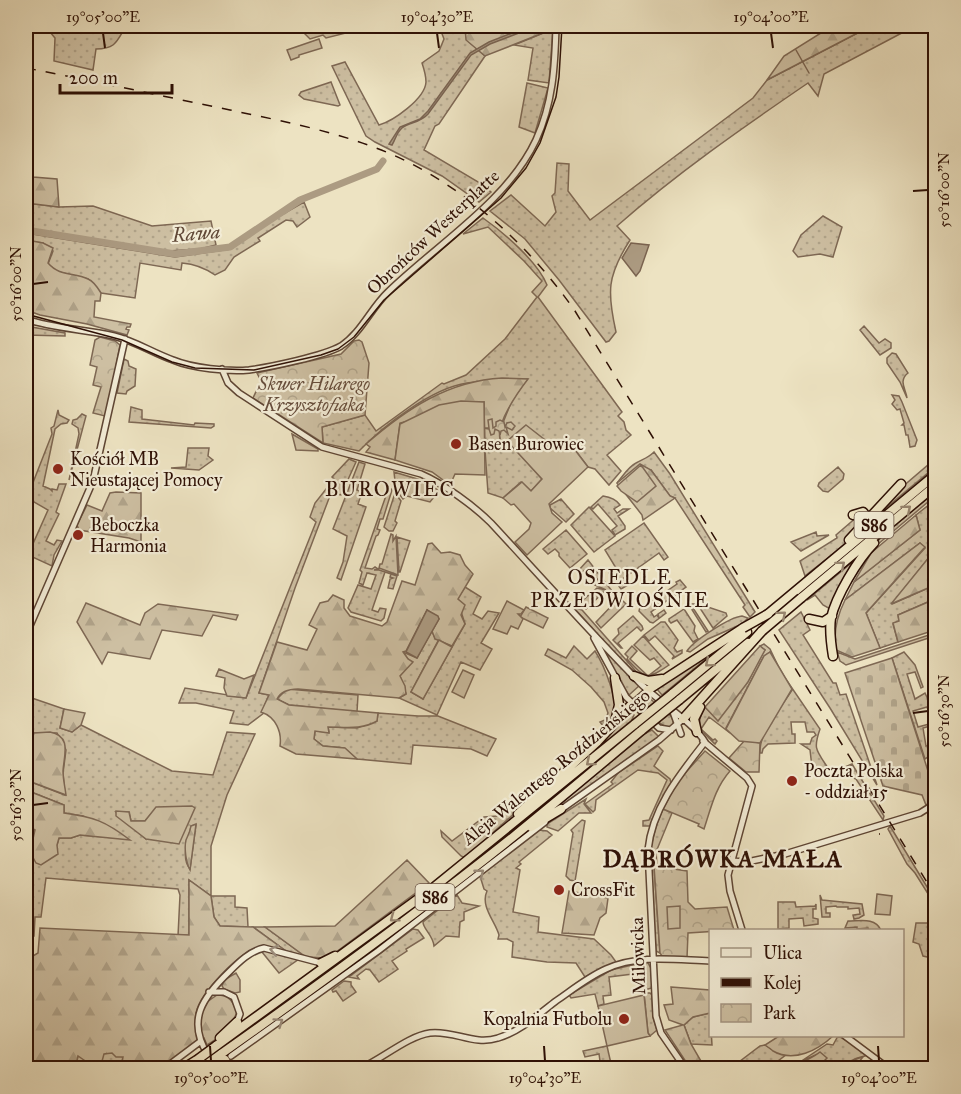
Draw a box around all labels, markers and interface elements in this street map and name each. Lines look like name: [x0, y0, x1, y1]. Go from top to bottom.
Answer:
text: 19°05'00"E: [66, 8, 140, 26]
text: 19°04'30"E: [401, 8, 474, 26]
text: 19°04'00"E: [733, 8, 809, 26]
scale bar: [60, 57, 172, 95]
text: 200 m: [69, 67, 118, 89]
text: 50°16'00"N: [935, 152, 953, 228]
street label: Obrońców Westerplatte: [362, 165, 504, 299]
water label: Rawa: [170, 219, 221, 247]
text: 50°16'00"N: [7, 246, 25, 322]
park label: Skwer Hilarego Krzysztofiaka: [257, 373, 370, 416]
place label: Basen Burowiec: [468, 433, 585, 455]
marker: Basen Burowiec: [449, 437, 463, 451]
place label: Kościół MB Nieustającej Pomocy: [70, 448, 223, 491]
marker: Kościół MB Nieustającej Pomocy: [51, 462, 65, 476]
district label: BUROWIEC: [325, 476, 455, 502]
one-way arrow: [900, 505, 911, 516]
road number: S86: [854, 512, 894, 538]
place label: Beboczka Harmonia: [90, 514, 167, 557]
marker: Beboczka Harmonia: [71, 528, 85, 542]
one-way arrow: [834, 561, 845, 572]
district label: OSIEDLE PRZEDWIOŚNIE: [530, 565, 710, 612]
one-way arrow: [775, 611, 786, 622]
one-way arrow: [705, 656, 716, 667]
text: 50°16'30"N: [935, 674, 953, 747]
street label: Aleja Walentego Roździeńskiego: [457, 684, 655, 851]
one-way arrow: [586, 754, 597, 765]
place label: Poczta Polska - oddział 15: [804, 760, 904, 803]
text: 50°16'30"N: [7, 768, 25, 841]
marker: Poczta Polska - oddział 15: [785, 774, 799, 788]
district label: DĄBRÓWKA MAŁA: [603, 843, 843, 874]
one-way arrow: [473, 870, 484, 881]
place label: CrossFit: [571, 879, 636, 901]
marker: CrossFit: [552, 883, 566, 897]
road number: S86: [416, 884, 454, 910]
one-way arrow: [390, 910, 401, 921]
street label: Milowicka: [626, 916, 650, 995]
legend: [709, 929, 904, 1037]
text: Ulica: [763, 942, 803, 964]
one-way arrow: [269, 944, 279, 957]
text: Kolej: [763, 972, 801, 994]
text: Park: [763, 1002, 796, 1024]
place label: Kopalnia Futbolu: [483, 1008, 612, 1030]
marker: Kopalnia Futbolu: [617, 1012, 631, 1026]
one-way arrow: [273, 1018, 284, 1029]
text: 19°05'00"E: [174, 1069, 248, 1087]
text: 19°04'30"E: [509, 1069, 582, 1087]
text: 19°04'00"E: [841, 1069, 917, 1087]

